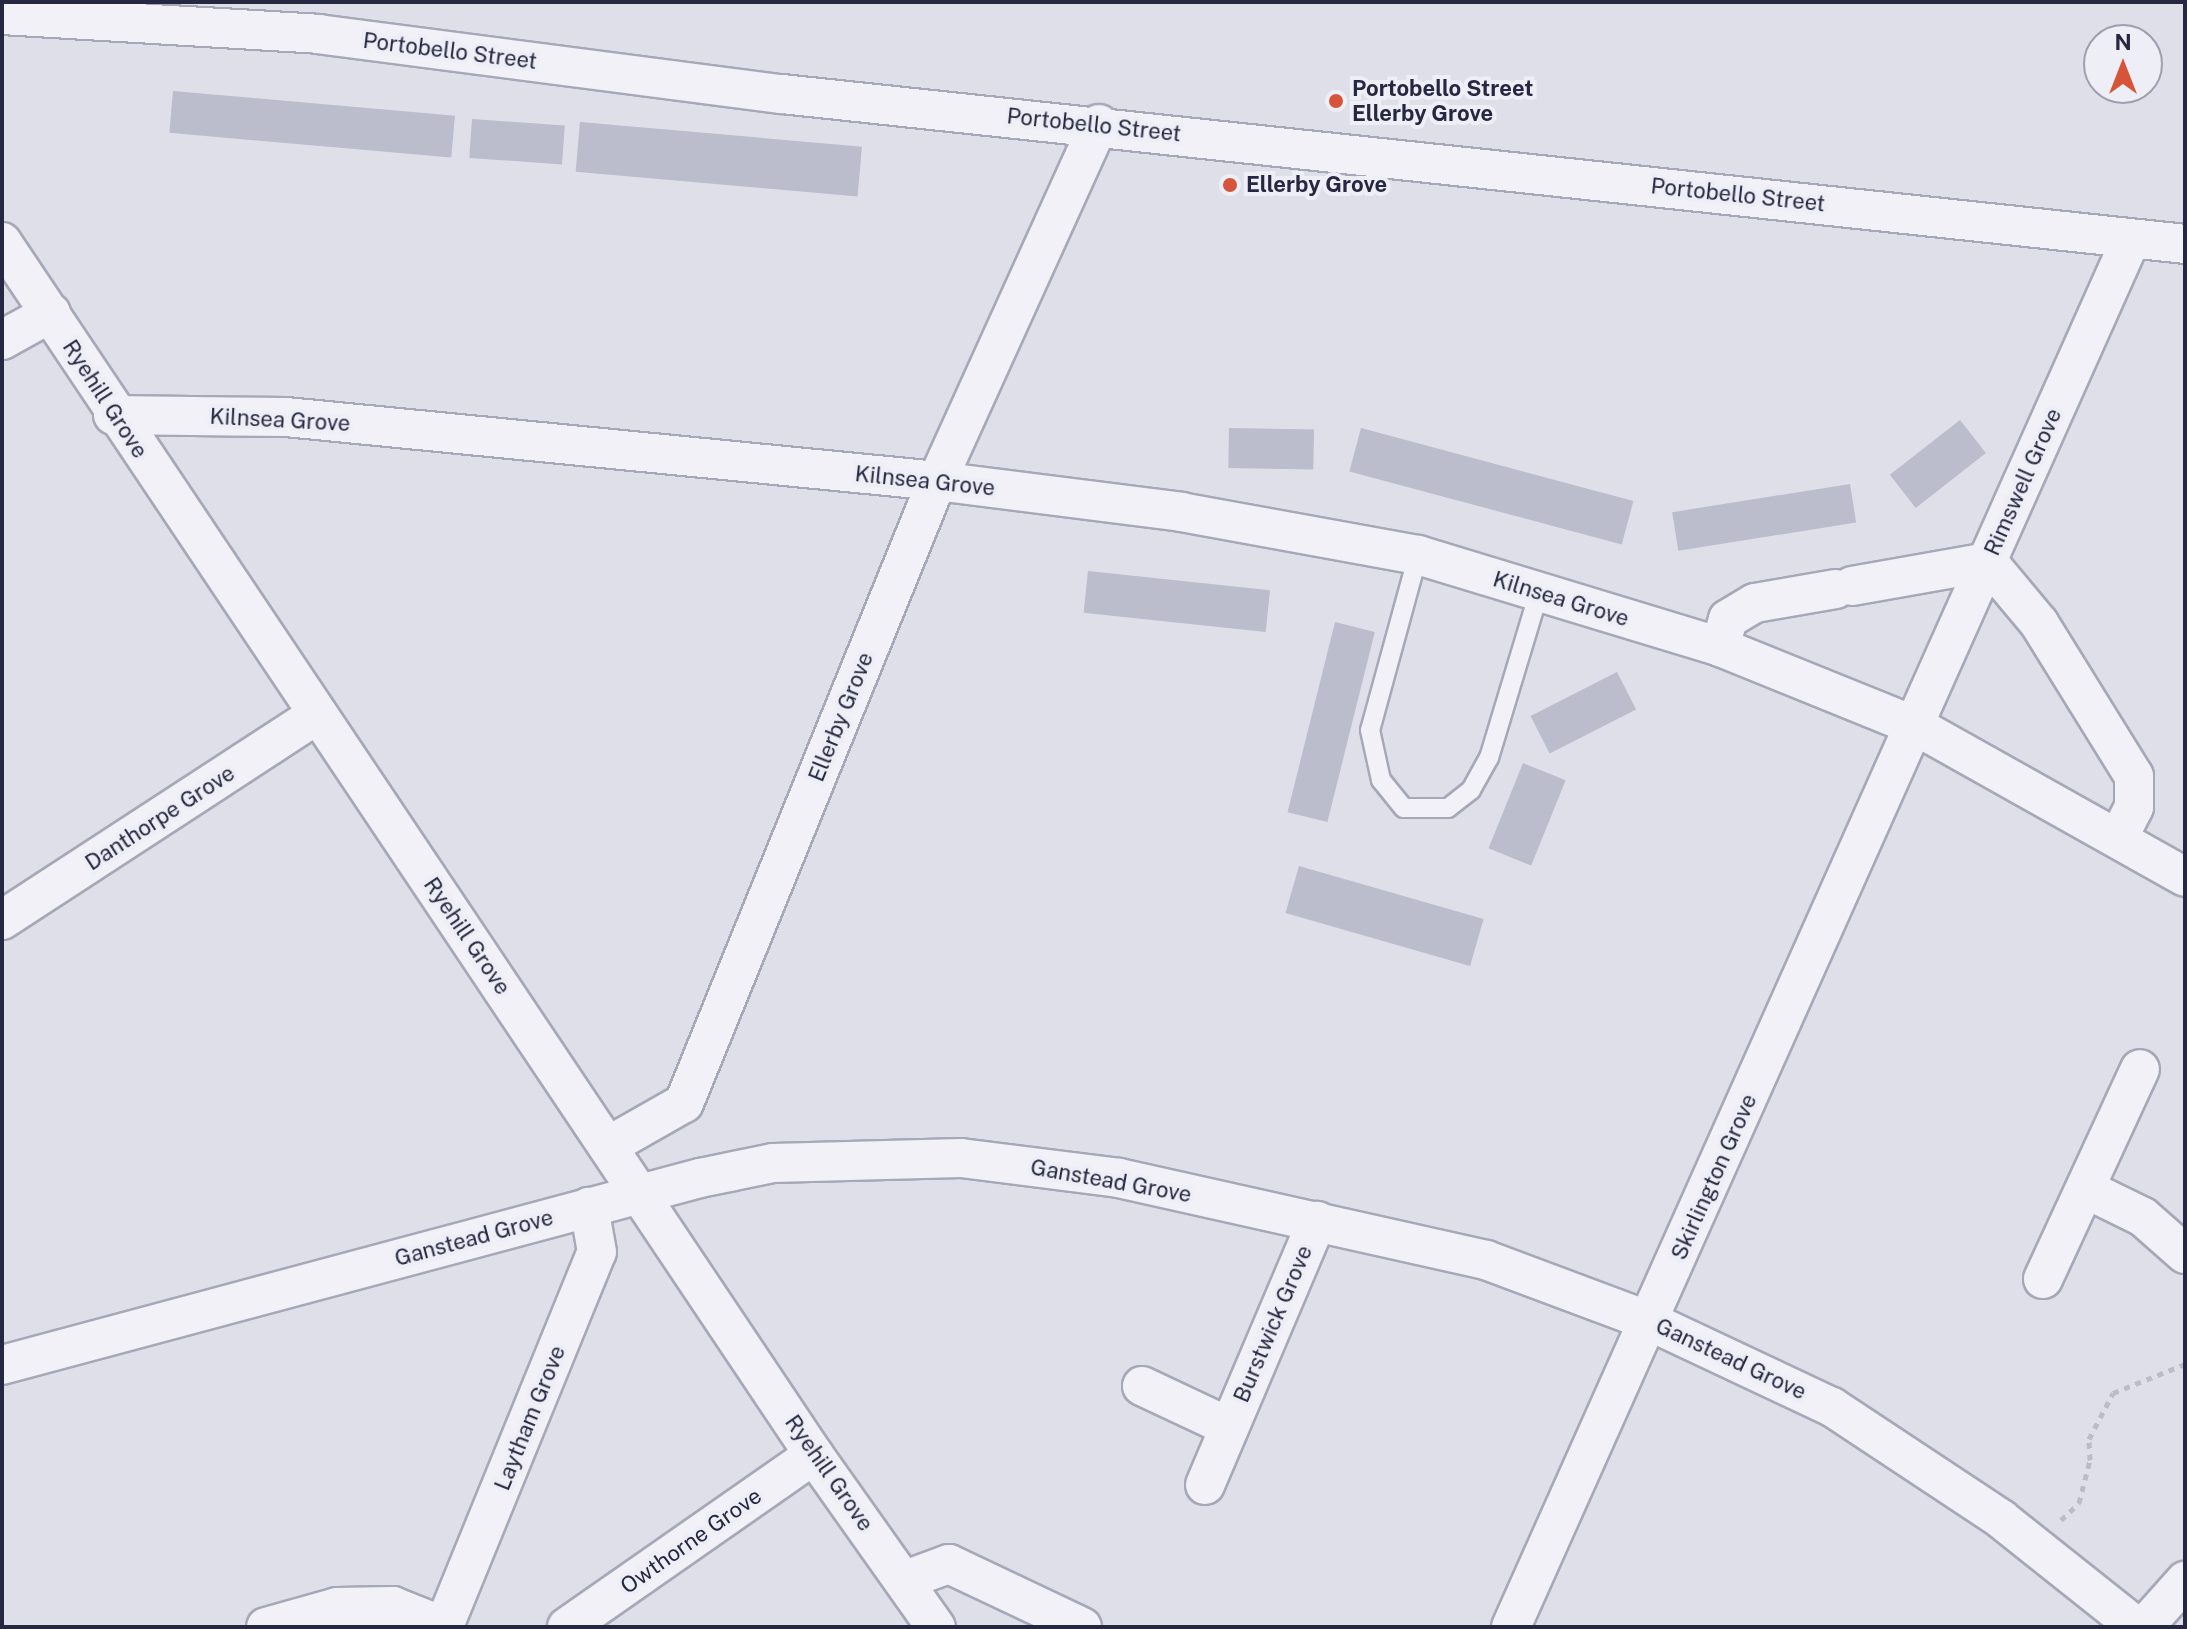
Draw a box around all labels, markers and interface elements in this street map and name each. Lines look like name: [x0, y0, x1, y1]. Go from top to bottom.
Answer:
north arrow: [2083, 24, 2163, 104]
street label: Portobello Street: [361, 27, 539, 75]
text: N: [2114, 29, 2132, 55]
place label: Portobello Street Ellerby Grove: [1352, 75, 1534, 126]
marker: Portobello Street Ellerby Grove: [1327, 92, 1345, 110]
street label: Portobello Street: [1005, 103, 1183, 147]
place label: Ellerby Grove: [1246, 172, 1387, 198]
street label: Portobello Street: [1649, 173, 1827, 217]
marker: Ellerby Grove: [1221, 176, 1239, 194]
street label: Ryehill Grove: [57, 335, 153, 463]
street label: Kilnsea Grove: [209, 403, 351, 437]
street label: Rimswell Grove: [1979, 404, 2067, 560]
street label: Kilnsea Grove: [854, 461, 996, 501]
street label: Kilnsea Grove: [1490, 566, 1632, 632]
street label: Ellerby Grove: [803, 649, 879, 785]
street label: Danthorpe Grove: [80, 760, 240, 876]
street label: Ryehill Grove: [418, 872, 516, 1000]
street label: Skirlington Grove: [1666, 1090, 1762, 1264]
street label: Ganstead Grove: [1028, 1154, 1194, 1208]
street label: Ganstead Grove: [392, 1204, 556, 1272]
street label: Burstwick Grove: [1228, 1242, 1318, 1406]
street label: Ganstead Grove: [1652, 1313, 1810, 1405]
street label: Laytham Grove: [489, 1342, 571, 1494]
street label: Ryehill Grove: [779, 1410, 879, 1536]
street label: Owthorne Grove: [615, 1483, 767, 1599]

